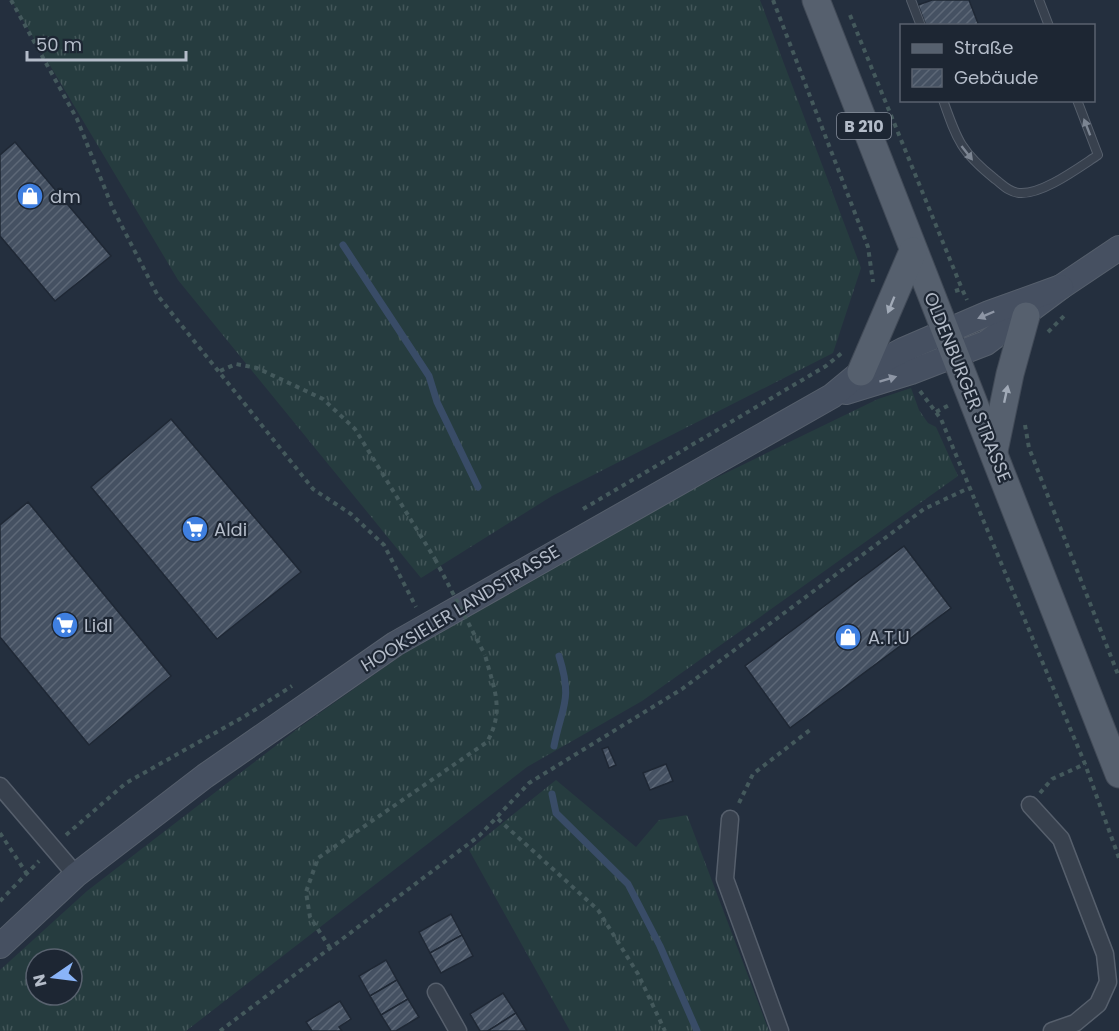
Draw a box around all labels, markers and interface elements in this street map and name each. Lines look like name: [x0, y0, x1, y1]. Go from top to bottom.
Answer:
scale bar: [27, 24, 186, 62]
legend: [900, 24, 1095, 102]
text: 50 m: [36, 32, 82, 57]
text: Straße: [954, 35, 1013, 60]
text: Gebäude: [954, 65, 1038, 90]
road number: B 210: [837, 113, 891, 139]
one-way arrow: [1082, 118, 1091, 136]
one-way arrow: [960, 146, 972, 161]
shop icon: dm: [15, 181, 45, 211]
place label: dm: [50, 184, 81, 209]
street label: OLDENBURGER STRASSE: [918, 288, 1018, 486]
one-way arrow: [886, 297, 896, 315]
one-way arrow: [977, 311, 995, 320]
one-way arrow: [879, 374, 897, 383]
one-way arrow: [1001, 385, 1011, 403]
supermarket icon: Aldi: [180, 514, 210, 544]
place label: Aldi: [214, 517, 247, 542]
street label: HOOKSIELER LANDSTRASSE: [356, 539, 564, 677]
supermarket icon: Lidl: [50, 610, 80, 640]
place label: Lidl: [84, 613, 113, 638]
shop icon: A.T.U: [833, 622, 863, 652]
place label: A.T.U: [868, 625, 910, 650]
north arrow: [24, 947, 84, 1007]
text: N: [27, 972, 53, 989]

